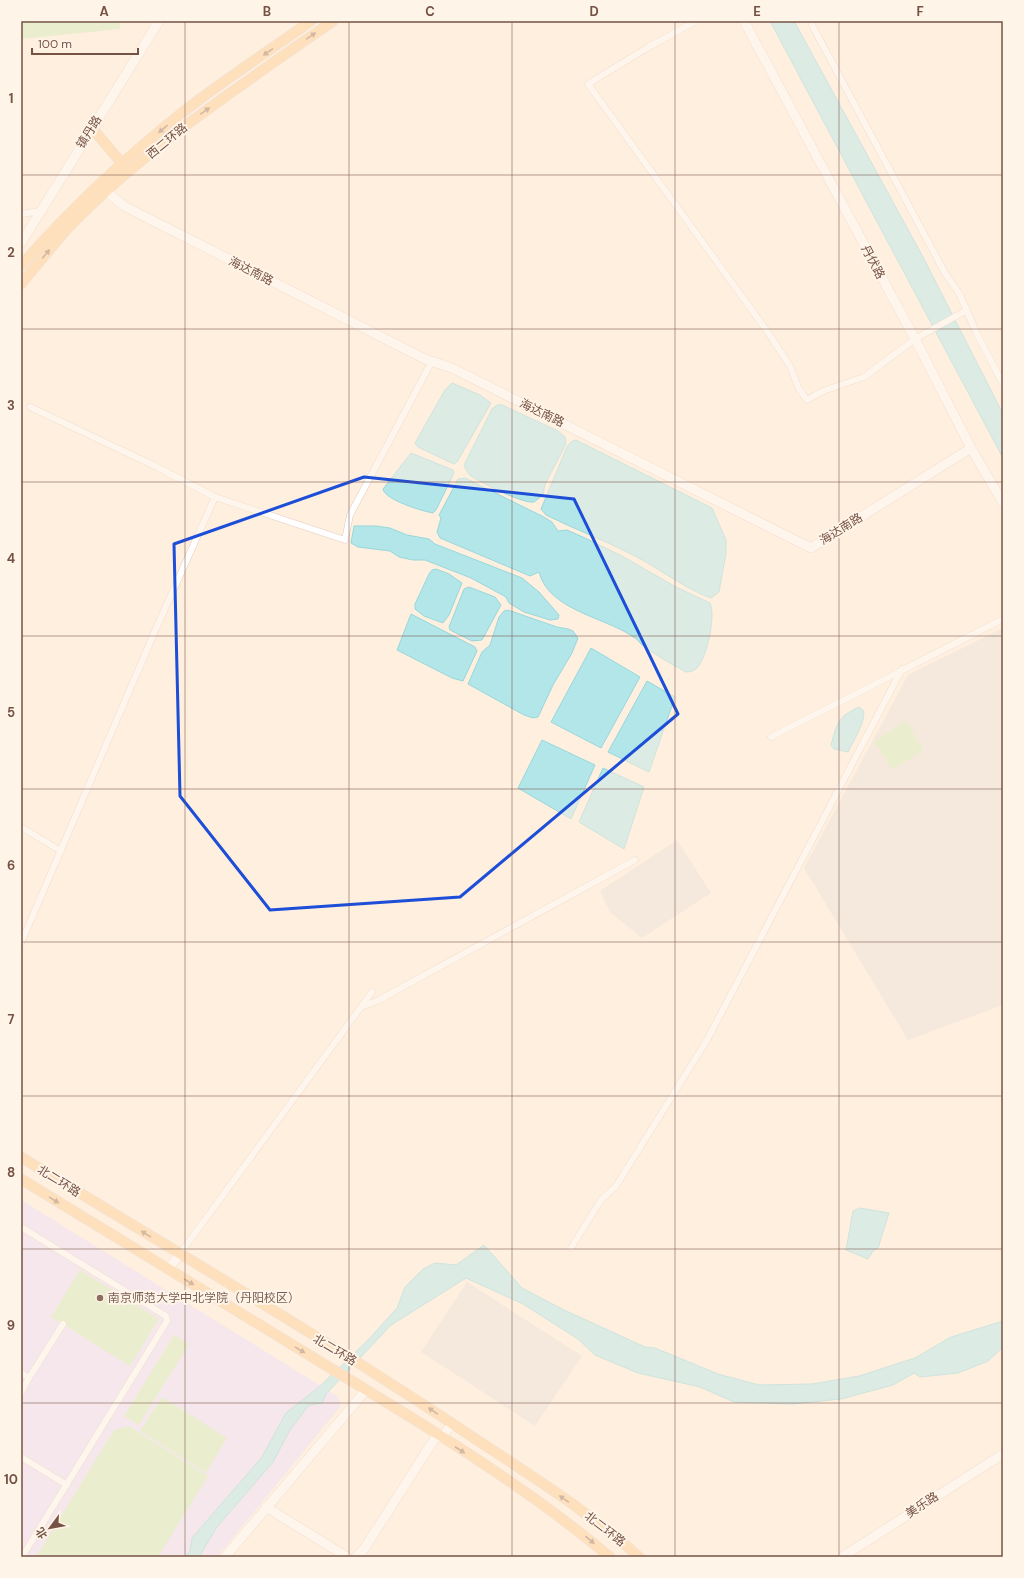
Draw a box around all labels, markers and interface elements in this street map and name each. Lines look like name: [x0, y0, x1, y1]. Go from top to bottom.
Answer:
text: A: [99, 3, 109, 20]
text: B: [263, 3, 271, 20]
text: C: [425, 3, 435, 20]
text: D: [589, 3, 599, 20]
text: E: [753, 3, 761, 20]
text: F: [916, 3, 924, 20]
scale bar: [32, 30, 138, 56]
one-way arrow: [306, 32, 317, 40]
text: 100 m: [38, 36, 72, 52]
one-way arrow: [263, 48, 273, 56]
text: 1: [9, 90, 13, 107]
one-way arrow: [200, 107, 210, 115]
street label: 镇丹路: [73, 112, 105, 152]
street label: 西二环路: [143, 120, 191, 162]
one-way arrow: [158, 124, 169, 133]
street label: 丹伏路: [857, 242, 889, 282]
text: 2: [7, 244, 15, 261]
one-way arrow: [42, 248, 51, 259]
street label: 海达南路: [226, 253, 276, 289]
street label: 海达南路: [517, 395, 567, 431]
text: 3: [7, 397, 15, 414]
street label: 海达南路: [816, 509, 866, 549]
text: 4: [7, 550, 15, 567]
text: 5: [7, 704, 15, 721]
text: 6: [7, 857, 15, 874]
text: 7: [8, 1011, 15, 1028]
street label: 北二环路: [34, 1161, 84, 1201]
text: 8: [7, 1164, 15, 1181]
one-way arrow: [48, 1196, 60, 1203]
one-way arrow: [141, 1230, 151, 1238]
one-way arrow: [184, 1278, 194, 1286]
place label: 南京师范大学中北学院（丹阳校区）: [108, 1290, 300, 1306]
marker: 南京师范大学中北学院（丹阳校区）: [95, 1293, 105, 1303]
text: 9: [7, 1317, 15, 1334]
street label: 北二环路: [310, 1331, 360, 1369]
one-way arrow: [294, 1346, 306, 1353]
one-way arrow: [428, 1407, 438, 1415]
one-way arrow: [455, 1446, 465, 1454]
text: 10: [4, 1471, 18, 1488]
street label: 美乐路: [903, 1488, 941, 1522]
one-way arrow: [559, 1495, 569, 1503]
north arrow: [30, 1508, 70, 1548]
street label: 北二环路: [581, 1508, 629, 1550]
text: 北: [33, 1525, 50, 1542]
one-way arrow: [584, 1536, 595, 1545]

